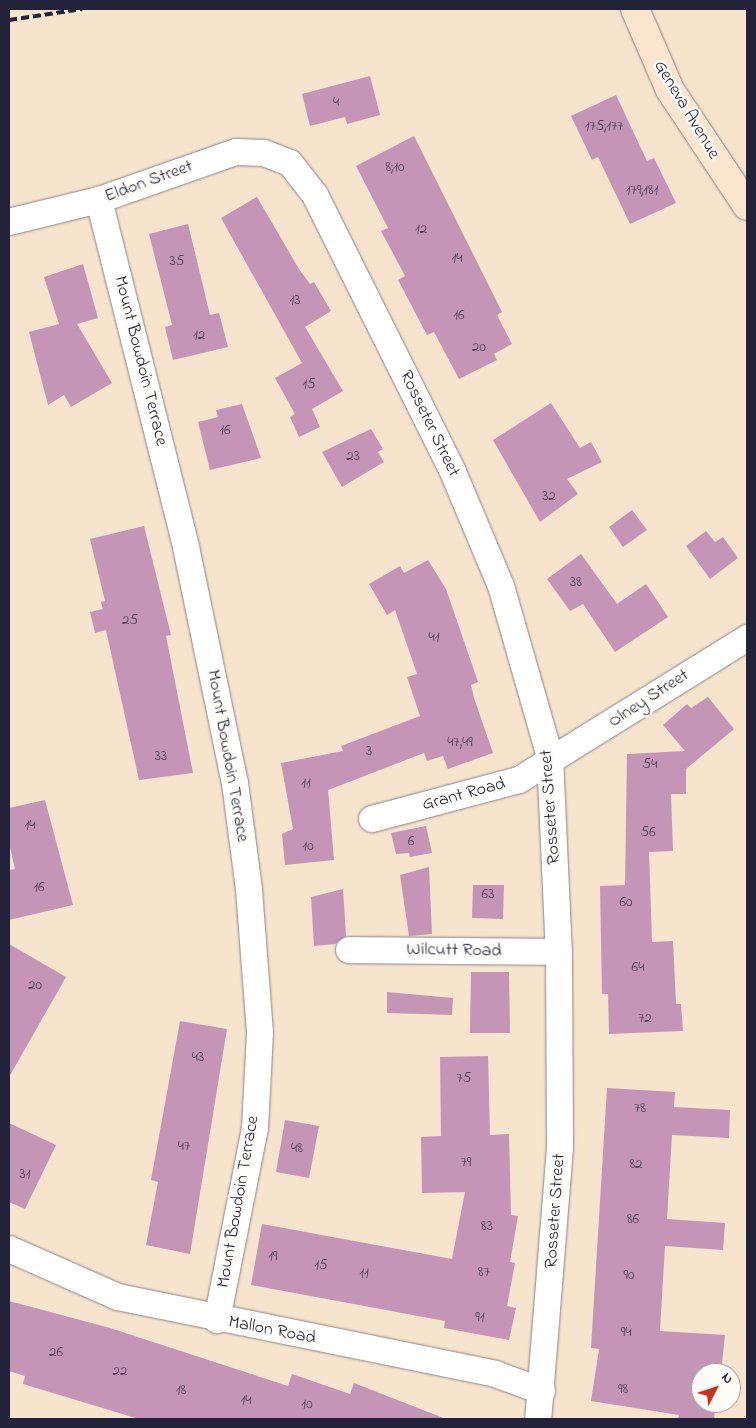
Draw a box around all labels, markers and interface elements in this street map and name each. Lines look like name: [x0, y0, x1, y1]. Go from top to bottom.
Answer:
street label: Geneva Avenue: [648, 57, 724, 163]
house number: 4: [333, 94, 339, 112]
house number: 175;177: [585, 118, 623, 136]
street label: Eldon Street: [102, 156, 196, 208]
house number: 8;10: [386, 159, 404, 177]
house number: 179;181: [626, 182, 658, 200]
house number: 12: [415, 221, 427, 239]
house number: 14: [452, 250, 462, 268]
house number: 35: [170, 253, 184, 271]
street label: Mount Bowdoin Terrace: [108, 274, 172, 448]
house number: 13: [290, 292, 300, 310]
house number: 16: [453, 307, 465, 325]
house number: 12: [193, 327, 205, 345]
house number: 20: [472, 339, 486, 357]
street label: Rosseter Street: [394, 367, 464, 481]
house number: 15: [302, 376, 316, 394]
house number: 16: [219, 422, 231, 440]
house number: 23: [346, 448, 360, 466]
house number: 32: [542, 488, 556, 506]
house number: 38: [570, 574, 582, 592]
house number: 25: [122, 612, 138, 630]
house number: 41: [429, 629, 439, 647]
street label: Olney Street: [605, 665, 693, 733]
street label: Mount Bowdoin Terrace: [201, 668, 253, 844]
house number: 47,49: [447, 734, 473, 752]
house number: 3: [366, 743, 372, 761]
house number: 33: [155, 748, 167, 766]
street label: Rosseter Street: [536, 749, 566, 865]
house number: 54: [643, 756, 657, 774]
street label: Grant Road: [420, 774, 508, 816]
house number: 11: [301, 775, 311, 793]
house number: 14: [25, 817, 35, 835]
house number: 56: [640, 824, 656, 842]
house number: 6: [408, 833, 414, 851]
house number: 10: [302, 838, 314, 856]
house number: 16: [33, 879, 45, 897]
house number: 63: [482, 886, 494, 904]
house number: 60: [619, 894, 633, 912]
street label: Wilcutt Road: [406, 939, 502, 963]
house number: 64: [632, 959, 644, 977]
house number: 20: [28, 977, 42, 995]
house number: 72: [638, 1010, 652, 1028]
house number: 43: [192, 1049, 204, 1067]
house number: 75: [457, 1070, 471, 1088]
house number: 78: [634, 1100, 646, 1118]
street label: Mount Bowdoin Terrace: [213, 1114, 265, 1290]
house number: 47: [178, 1138, 190, 1156]
house number: 48: [291, 1140, 303, 1158]
street label: Rosseter Street: [541, 1153, 571, 1269]
house number: 79: [461, 1154, 471, 1172]
house number: 82: [629, 1156, 643, 1174]
house number: 31: [20, 1166, 30, 1184]
house number: 86: [627, 1211, 639, 1229]
house number: 83: [481, 1218, 493, 1236]
house number: 19: [268, 1248, 278, 1266]
house number: 15: [314, 1257, 328, 1275]
house number: 87: [478, 1264, 490, 1282]
house number: 11: [359, 1265, 369, 1283]
house number: 90: [624, 1267, 634, 1285]
house number: 91: [475, 1309, 485, 1327]
street label: Mallon Road: [226, 1312, 318, 1350]
house number: 94: [621, 1324, 631, 1342]
house number: 26: [49, 1344, 63, 1362]
house number: 22: [113, 1363, 127, 1381]
north arrow: [691, 1363, 741, 1413]
text: N: [716, 1368, 738, 1389]
house number: 98: [618, 1381, 628, 1399]
house number: 18: [176, 1382, 186, 1400]
house number: 14: [241, 1392, 251, 1410]
house number: 10: [301, 1396, 313, 1414]

